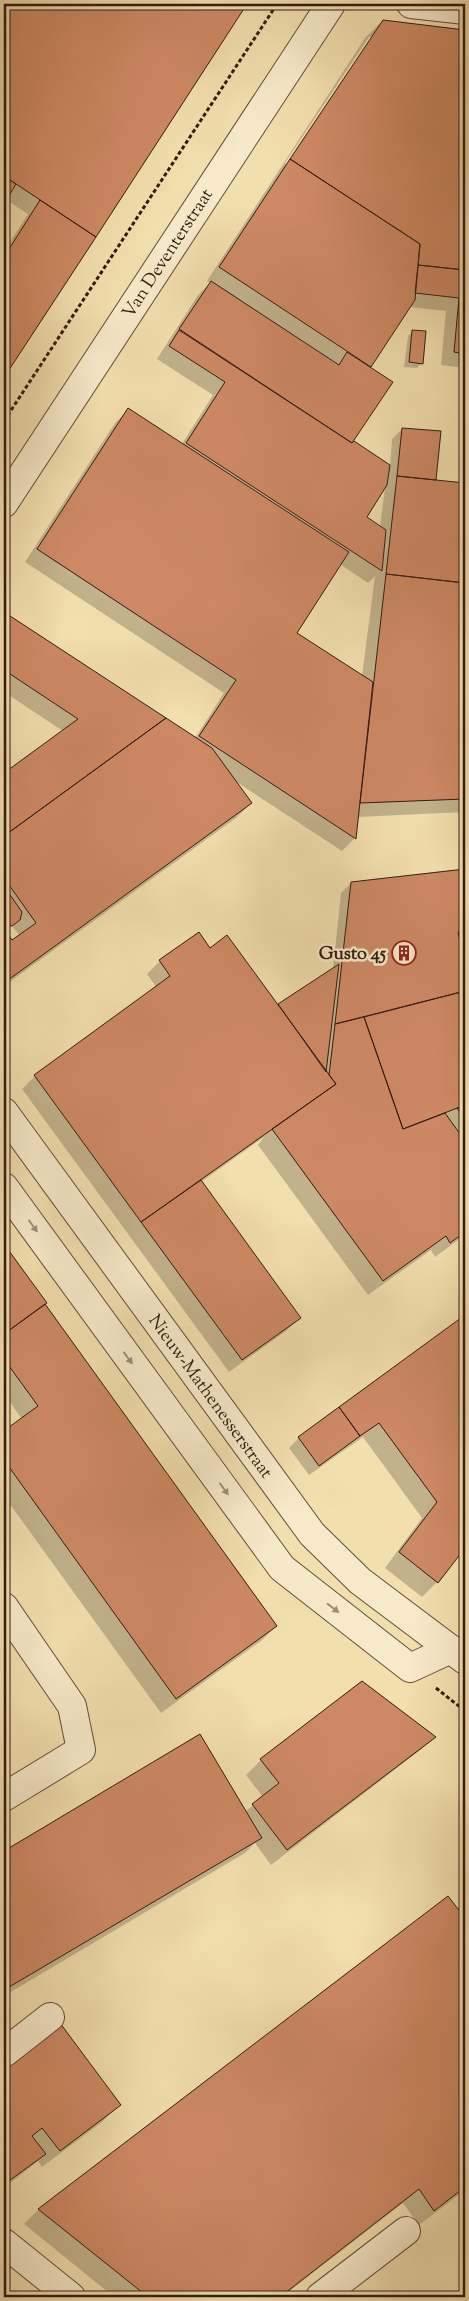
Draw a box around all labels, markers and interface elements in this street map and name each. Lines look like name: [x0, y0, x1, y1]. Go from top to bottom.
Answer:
street label: Van Deventerstraat: [117, 184, 220, 324]
building icon: Gusto 45: [391, 940, 417, 966]
place label: Gusto 45: [319, 942, 387, 968]
one-way arrow: [27, 1219, 38, 1232]
street label: Nieuw-Mathenesserstraat: [141, 1310, 278, 1485]
one-way arrow: [123, 1351, 134, 1364]
one-way arrow: [219, 1482, 229, 1496]
one-way arrow: [326, 1602, 339, 1613]

